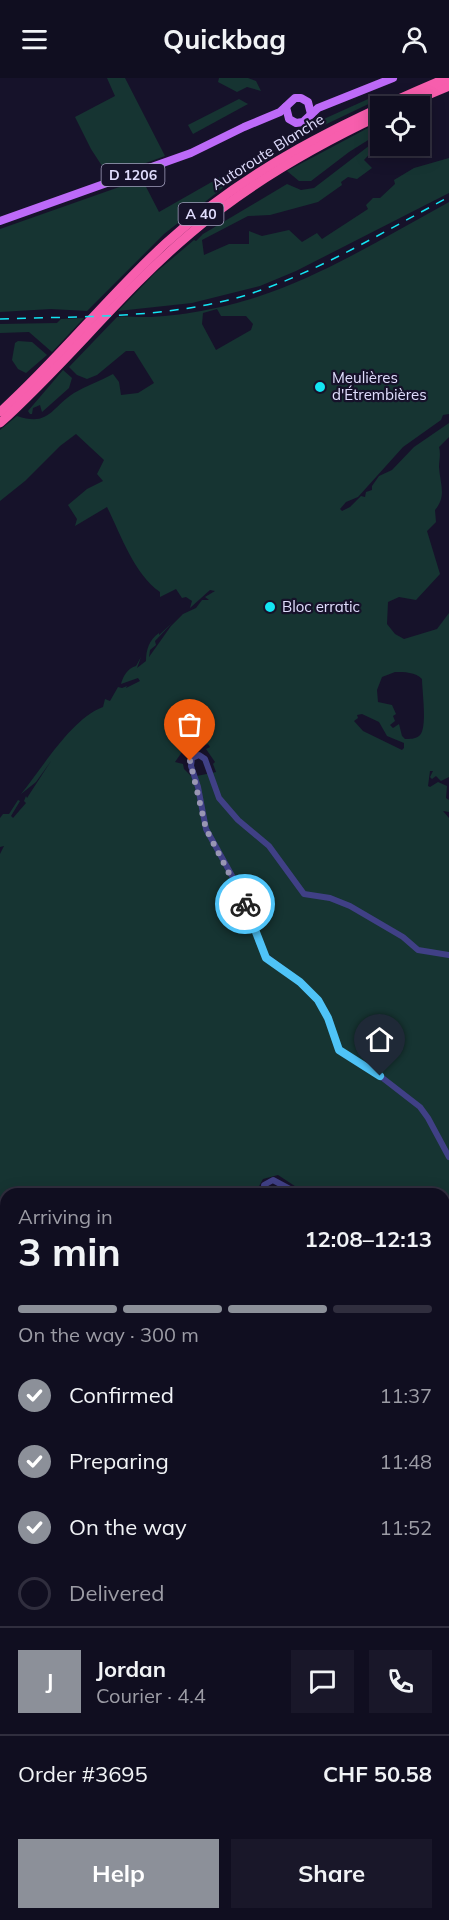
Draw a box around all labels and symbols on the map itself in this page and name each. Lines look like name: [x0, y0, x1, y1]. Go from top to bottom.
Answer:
street label: Autoroute Blanche: [208, 109, 328, 194]
road number: D 1206: [102, 164, 164, 186]
road number: A 40: [178, 203, 224, 225]
place label: Meulières d'Étrembières: [332, 368, 427, 404]
marker: Meulières d'Étrembières: [313, 380, 327, 394]
place label: Bloc erratic: [282, 597, 360, 616]
marker: Bloc erratic: [263, 600, 277, 614]
pin: [164, 699, 215, 761]
courier: [215, 874, 275, 934]
pin: [354, 1014, 405, 1076]

